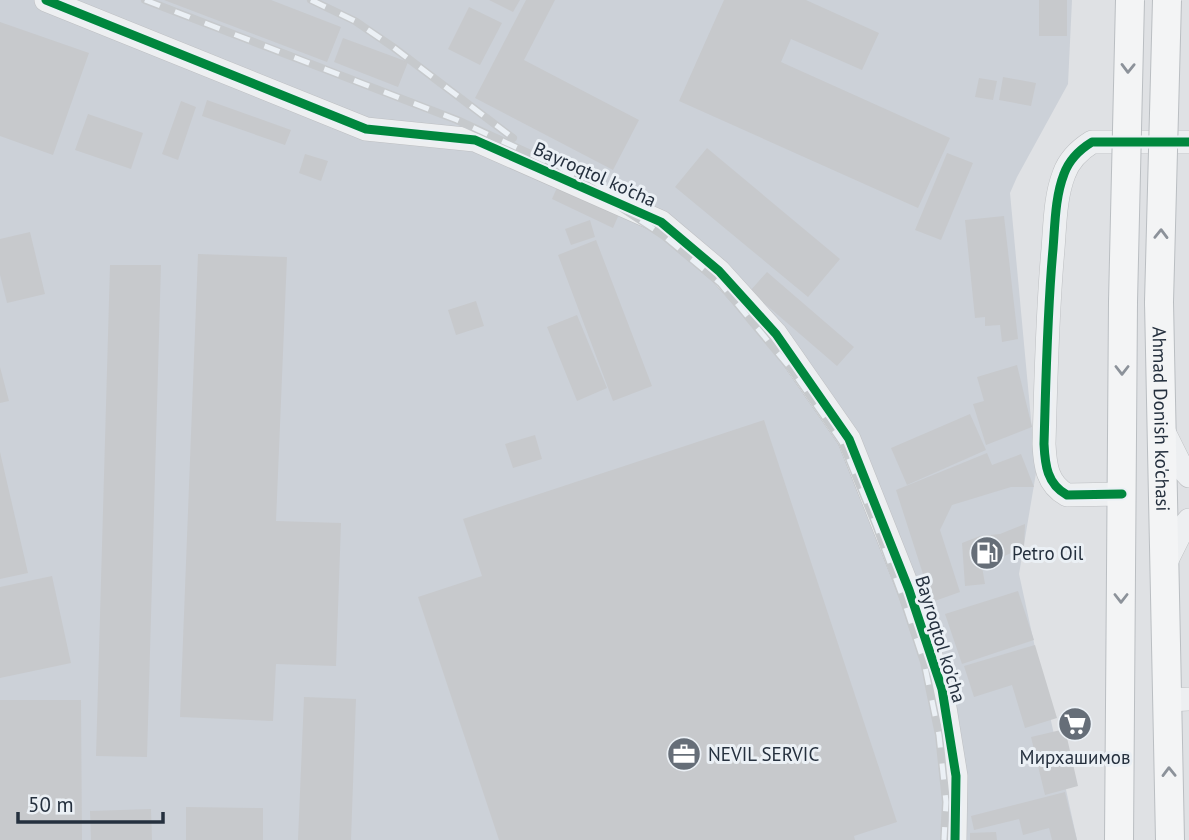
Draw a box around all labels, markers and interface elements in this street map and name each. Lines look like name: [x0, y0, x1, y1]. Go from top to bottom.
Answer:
one-way arrow: [1121, 63, 1136, 74]
street label: Bayroqtol ko'cha: [530, 136, 660, 212]
one-way arrow: [1153, 228, 1169, 239]
street label: Ahmad Donish ko'chasi: [1148, 326, 1175, 512]
one-way arrow: [1115, 365, 1130, 376]
fuel station icon: Petro Oil: [968, 534, 1006, 572]
place label: Petro Oil: [1012, 541, 1084, 565]
street label: Bayroqtol ko'cha: [910, 572, 972, 706]
one-way arrow: [1113, 593, 1129, 604]
supermarket icon: Мирхашимов: [1056, 705, 1094, 743]
office icon: NEVIL SERVIC: [665, 735, 703, 773]
place label: NEVIL SERVIC: [708, 742, 819, 766]
place label: Мирхашимов: [1020, 745, 1130, 769]
one-way arrow: [1162, 766, 1177, 777]
scale bar: [18, 780, 163, 824]
text: 50 m: [28, 791, 74, 818]

